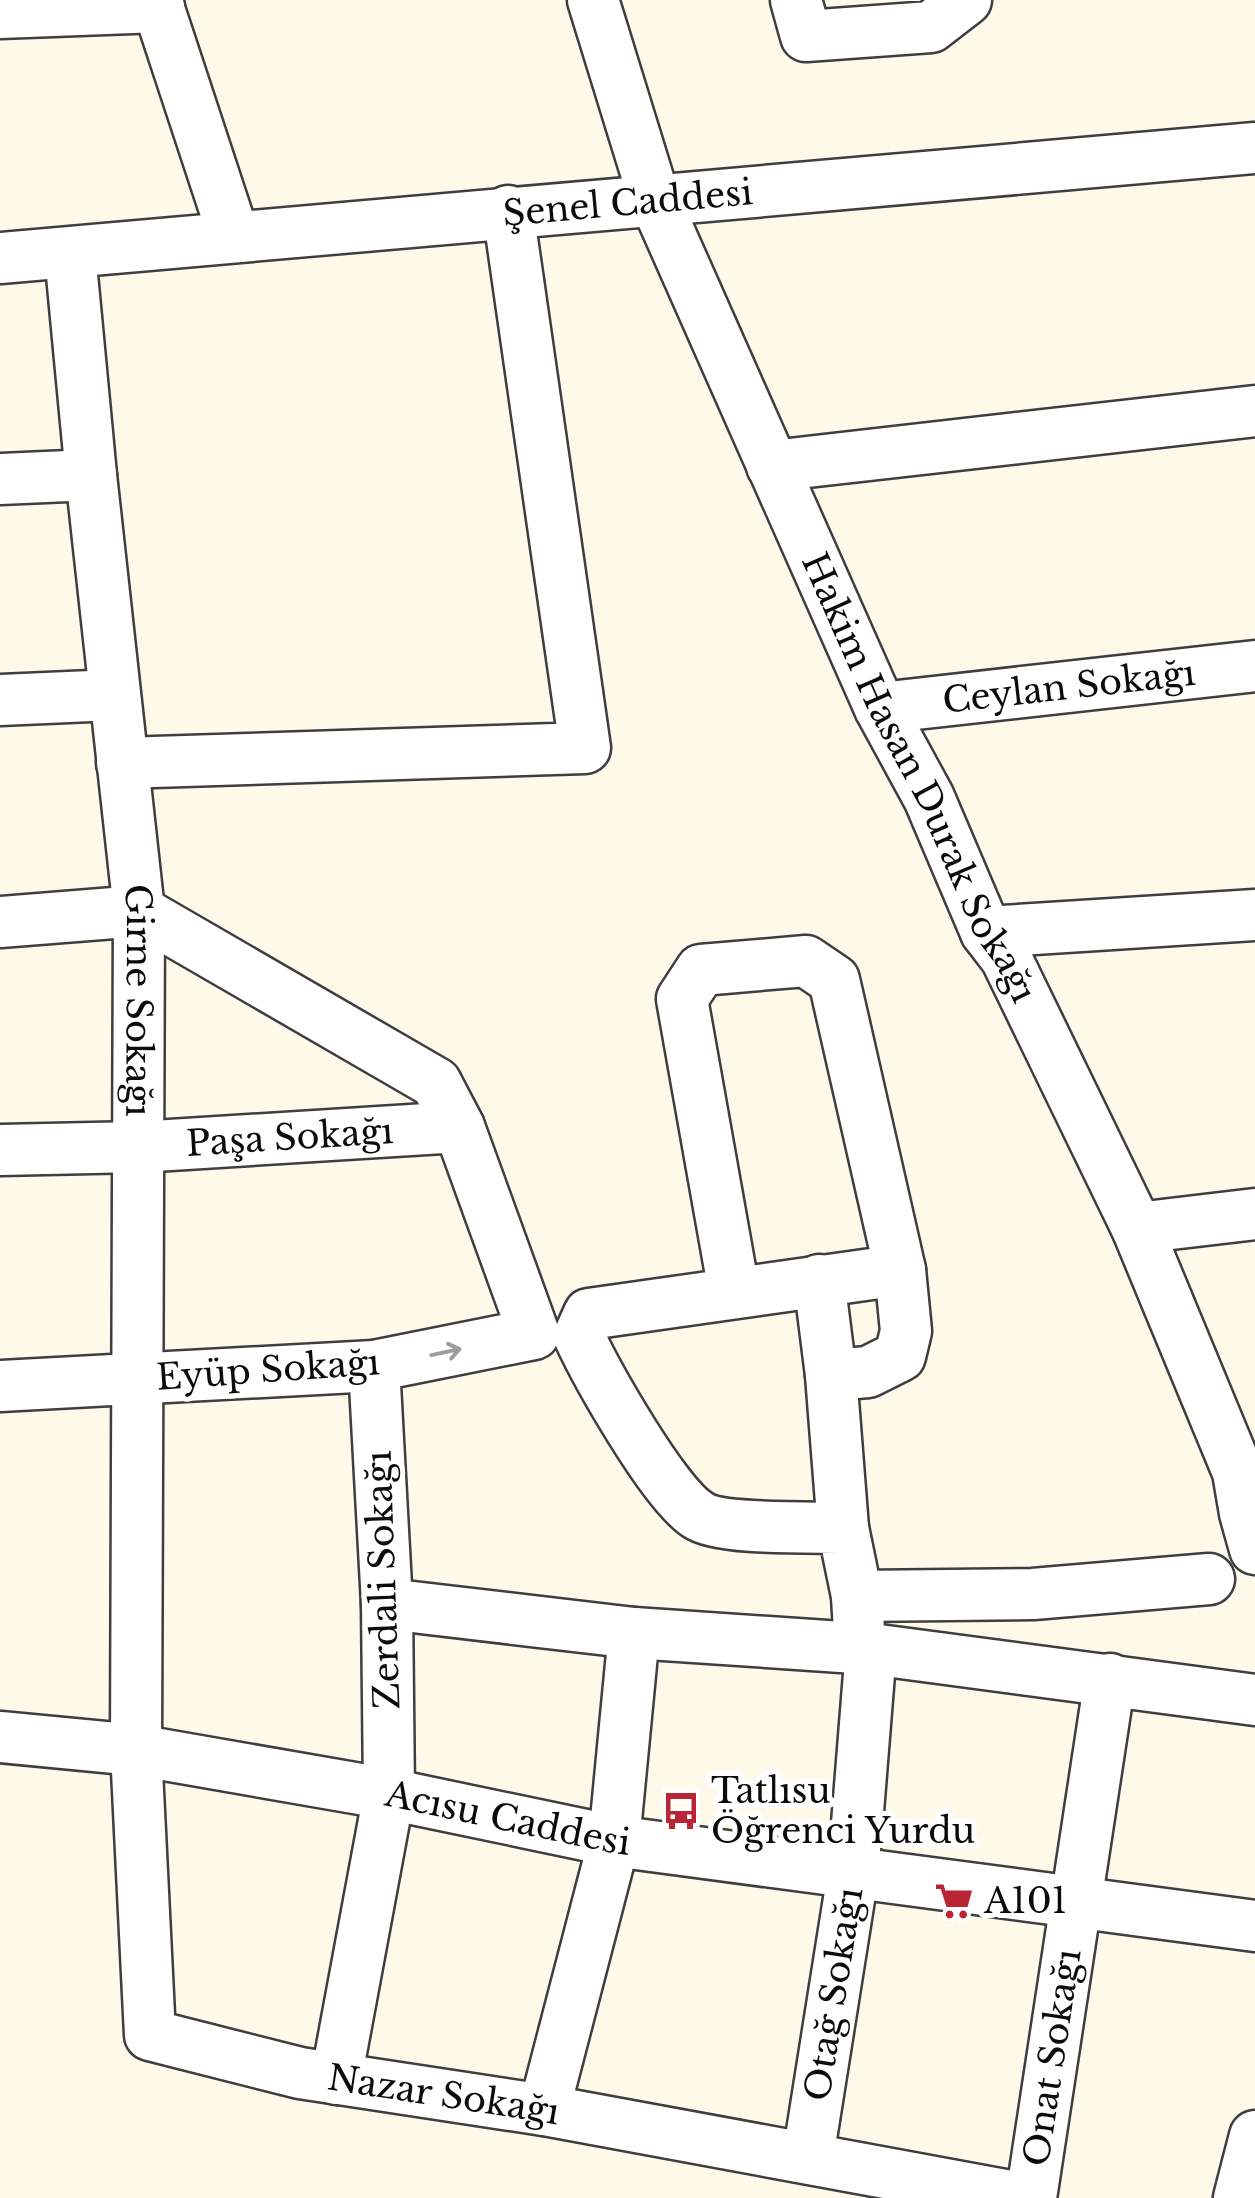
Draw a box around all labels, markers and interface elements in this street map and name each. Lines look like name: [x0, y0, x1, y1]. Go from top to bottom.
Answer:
street label: Şenel Caddesi: [501, 170, 754, 235]
street label: Hakim Hasan Durak Sokağı: [793, 546, 1046, 1009]
street label: Ceylan Sokağı: [940, 651, 1197, 722]
street label: Girne Sokağı: [115, 882, 161, 1117]
street label: Paşa Sokağı: [185, 1109, 394, 1165]
street label: Eyüp Sokağı: [155, 1340, 381, 1399]
one-way arrow: [429, 1341, 461, 1360]
street label: Zerdali Sokağı: [356, 1450, 409, 1710]
place label: Tatlısu Öğrenci Yurdu: [711, 1769, 975, 1852]
street label: Acısu Caddesi: [381, 1772, 633, 1864]
bus stop icon: Tatlısu Öğrenci Yurdu: [660, 1790, 702, 1832]
place label: A101: [983, 1879, 1067, 1922]
supermarket icon: A101: [933, 1880, 975, 1922]
street label: Otağ Sokağı: [795, 1884, 872, 2104]
street label: Onat Sokağı: [1014, 1946, 1090, 2169]
street label: Nazar Sokağı: [325, 2056, 563, 2133]

